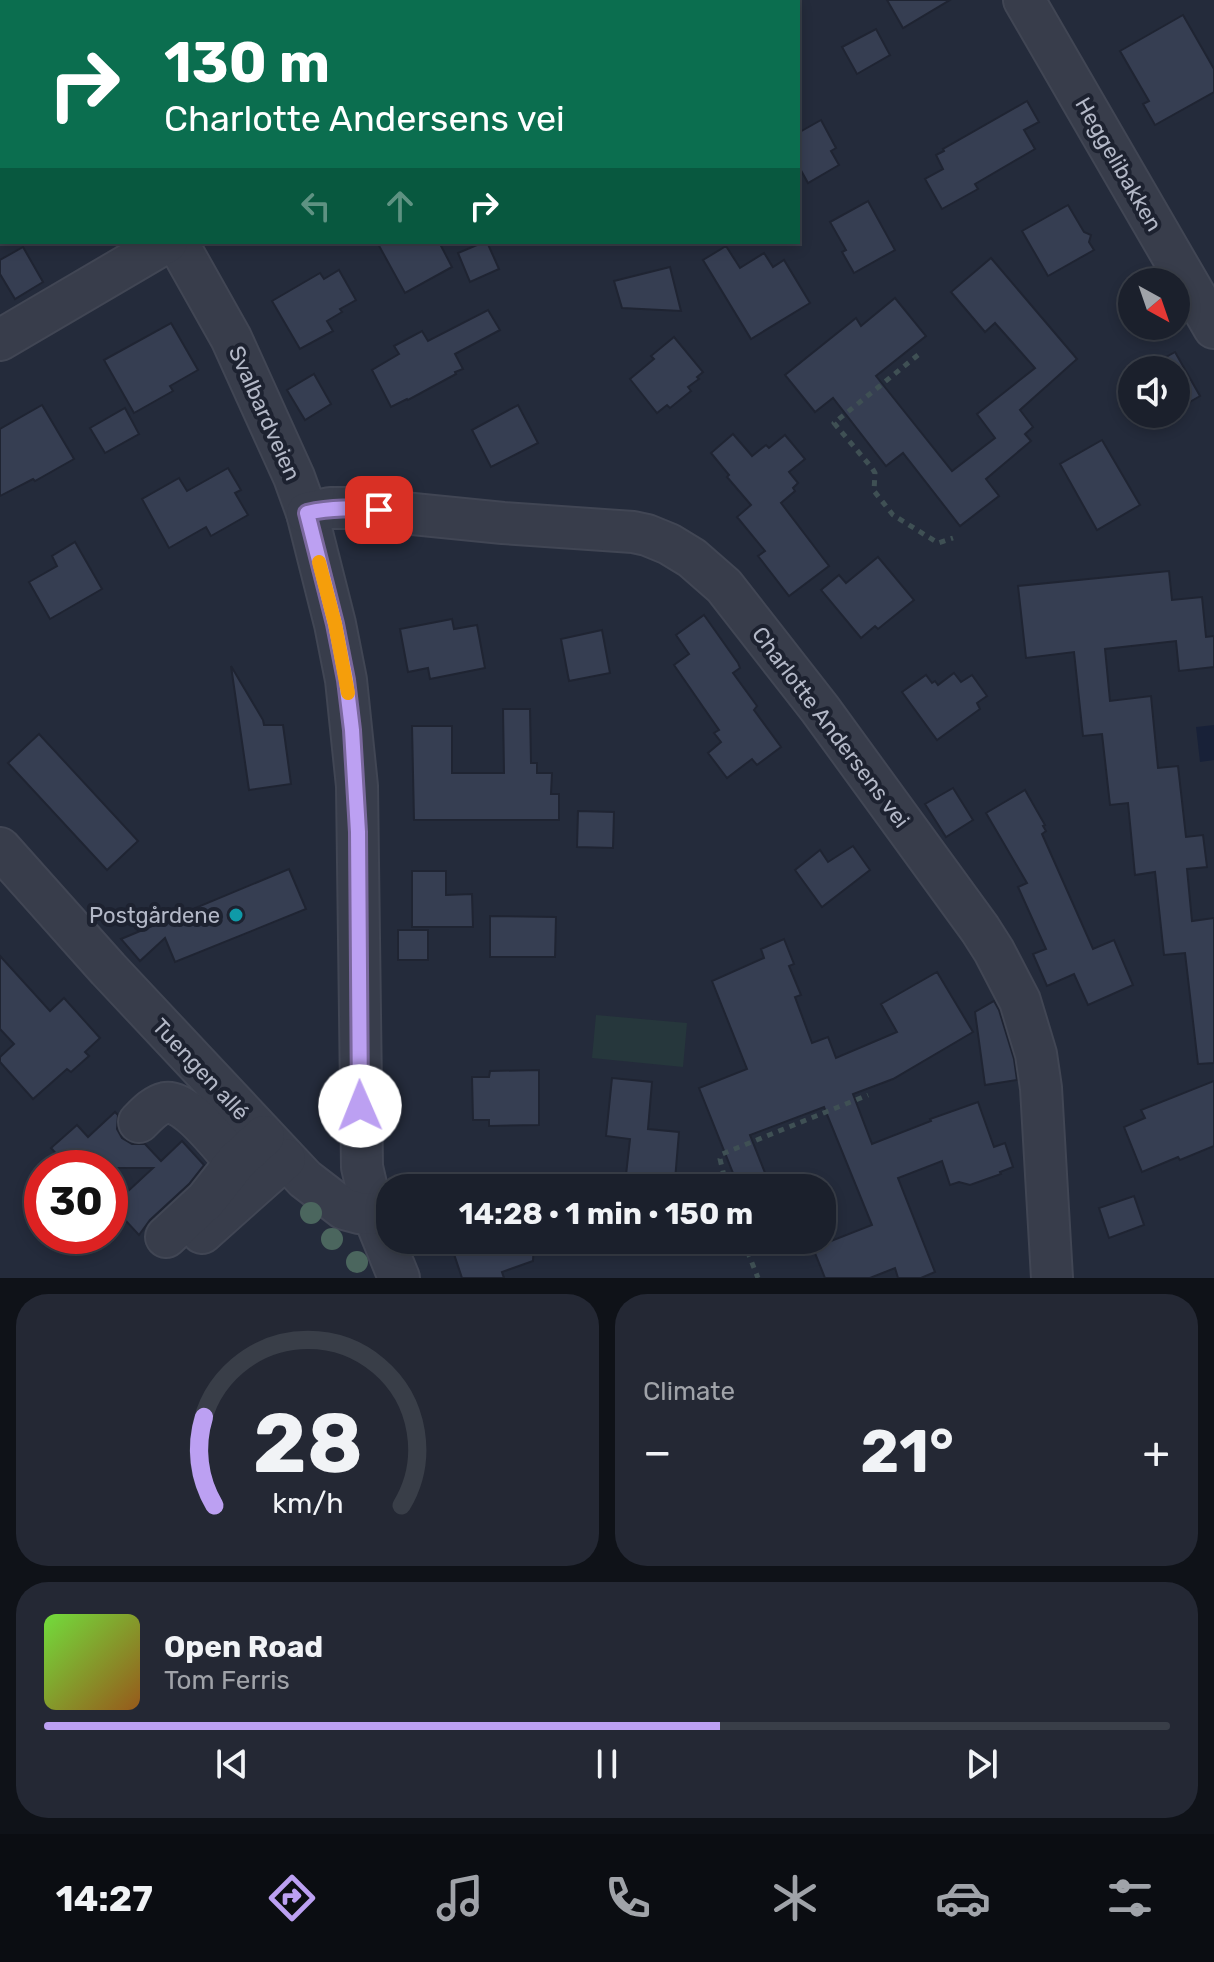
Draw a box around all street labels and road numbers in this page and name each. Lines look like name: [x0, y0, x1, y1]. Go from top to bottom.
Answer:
street label: Heggelibakken: [1069, 92, 1168, 236]
street label: Svalbardveien: [223, 342, 306, 485]
street label: Charlotte Andersens vei: [746, 621, 915, 833]
street label: Tuengen allé: [147, 1013, 255, 1126]

